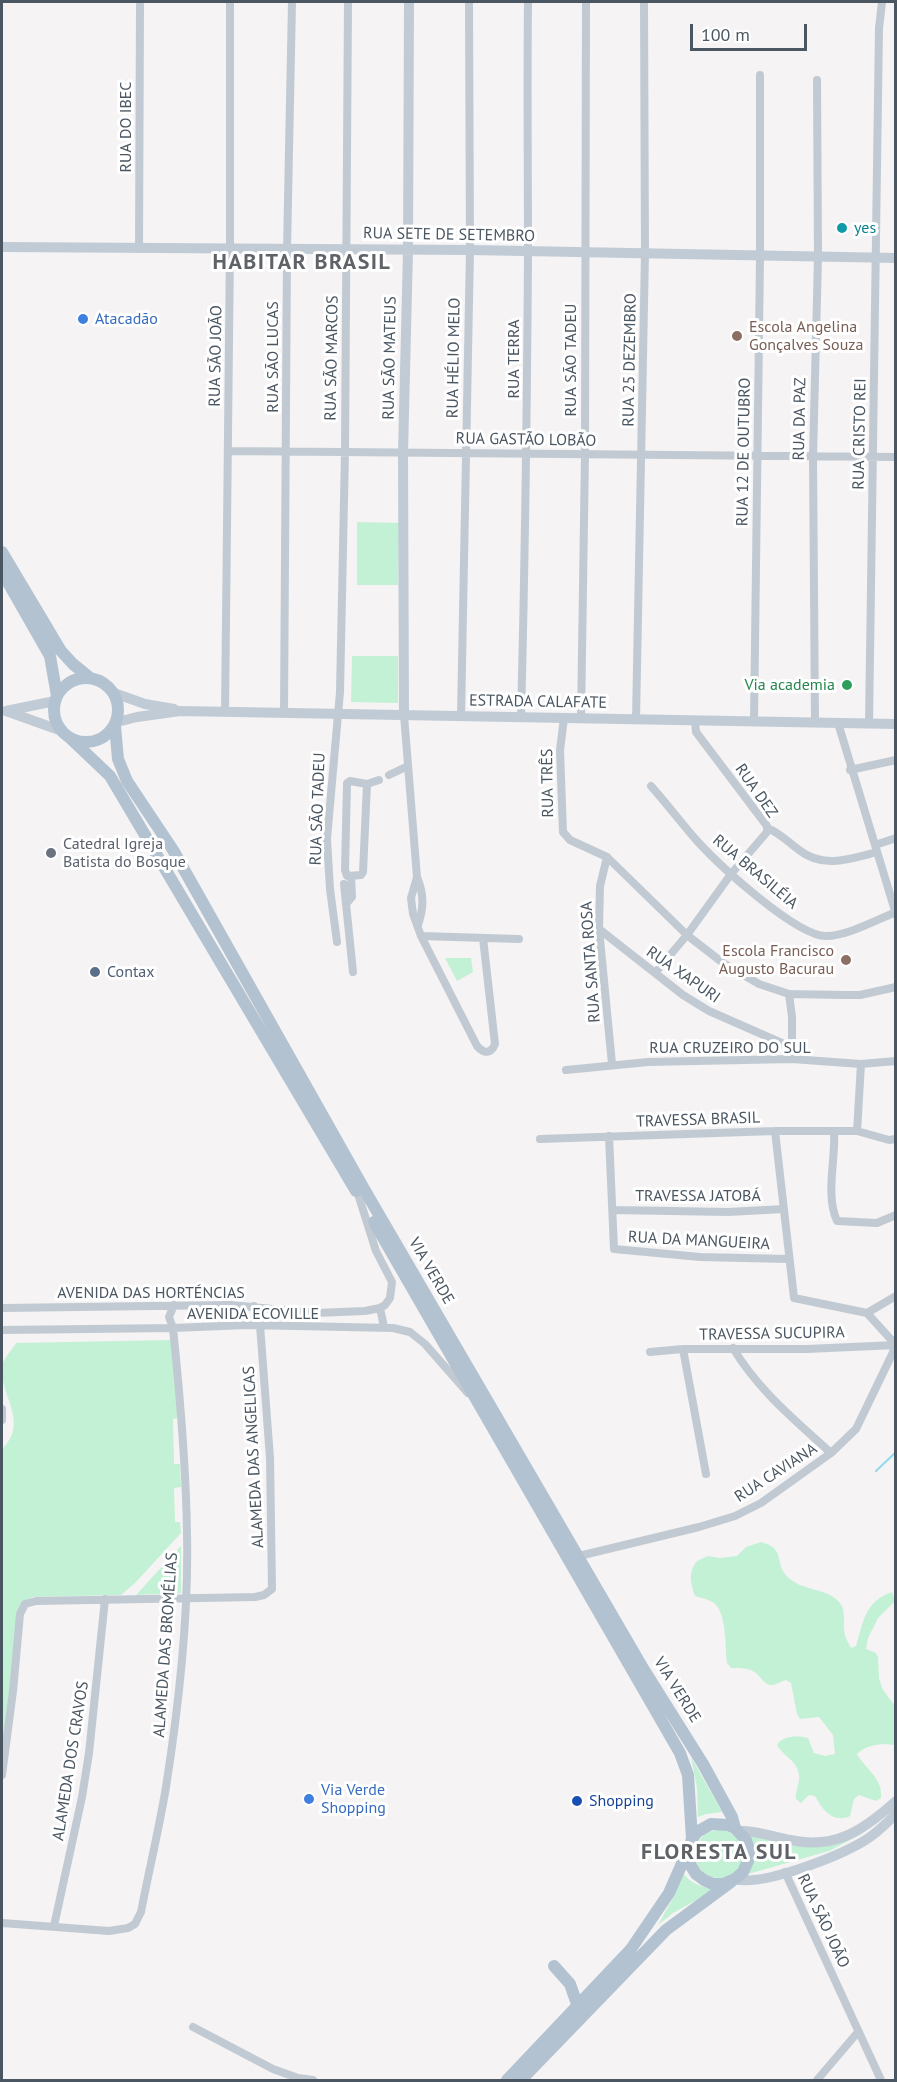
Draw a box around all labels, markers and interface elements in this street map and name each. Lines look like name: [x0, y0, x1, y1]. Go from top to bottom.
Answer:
scale bar: [693, 12, 810, 50]
text: 100 m: [701, 23, 750, 46]
street label: RUA DO IBEC: [116, 82, 136, 172]
place label: yes: [854, 218, 876, 238]
marker: yes: [835, 221, 849, 235]
street label: RUA SETE DE SETEMBRO: [363, 224, 535, 246]
district label: HABITAR BRASIL: [213, 250, 391, 276]
street label: RUA 25 DEZEMBRO: [619, 293, 641, 427]
street label: RUA SÃO MARCOS: [321, 295, 343, 421]
street label: RUA SÃO MATEUS: [379, 296, 401, 420]
street label: RUA HÉLIO MELO: [443, 298, 465, 418]
street label: RUA SÃO LUCAS: [263, 301, 283, 413]
street label: RUA SÃO TADEU: [561, 304, 581, 416]
street label: RUA SÃO JOÃO: [206, 305, 226, 407]
place label: Atacadão: [95, 309, 158, 329]
marker: Atacadão: [76, 312, 90, 326]
place label: Escola Angelina Gonçalves Souza: [749, 317, 863, 355]
street label: RUA TERRA: [504, 319, 524, 399]
marker: Escola Angelina Gonçalves Souza: [730, 329, 744, 343]
street label: RUA DA PAZ: [790, 377, 810, 461]
street label: RUA 12 DE OUTUBRO: [733, 378, 755, 526]
street label: RUA CRISTO REI: [849, 378, 871, 490]
street label: RUA GASTÃO LOBÃO: [456, 429, 596, 451]
place label: Via academia: [744, 675, 835, 695]
marker: Via academia: [840, 678, 854, 692]
street label: ESTRADA CALAFATE: [469, 691, 607, 713]
street label: RUA TRÊS: [538, 748, 558, 818]
street label: RUA SÃO TADEU: [306, 752, 330, 866]
street label: RUA DEZ: [731, 760, 781, 822]
street label: RUA BRASILÉIA: [708, 831, 802, 913]
place label: Catedral Igreja Batista do Bosque: [63, 834, 186, 872]
marker: Catedral Igreja Batista do Bosque: [44, 846, 58, 860]
street label: RUA SANTA ROSA: [577, 901, 605, 1023]
place label: Escola Francisco Augusto Bacurau: [719, 941, 834, 979]
street label: RUA XAPURI: [642, 942, 724, 1008]
marker: Escola Francisco Augusto Bacurau: [839, 953, 853, 967]
place label: Contax: [107, 962, 155, 982]
marker: Contax: [88, 965, 102, 979]
street label: RUA CRUZEIRO DO SUL: [649, 1038, 811, 1058]
street label: TRAVESSA BRASIL: [636, 1108, 760, 1132]
street label: TRAVESSA JATOBÁ: [635, 1186, 761, 1206]
street label: RUA DA MANGUEIRA: [628, 1228, 770, 1254]
street label: VIA VERDE: [404, 1234, 458, 1308]
street label: AVENIDA DAS HORTÉNCIAS: [57, 1283, 245, 1303]
street label: AVENIDA ECOVILLE: [187, 1304, 319, 1324]
street label: TRAVESSA SUCUPIRA: [699, 1323, 845, 1345]
street label: ALAMEDA DAS ANGELICAS: [240, 1366, 268, 1548]
street label: RUA CAVIANA: [731, 1439, 821, 1507]
street label: ALAMEDA DAS BROMÉLIAS: [150, 1552, 182, 1738]
street label: VIA VERDE: [649, 1654, 705, 1726]
street label: ALAMEDA DOS CRAVOS: [49, 1680, 93, 1842]
place label: Via Verde Shopping: [321, 1780, 386, 1818]
place label: Shopping: [589, 1791, 654, 1811]
marker: Via Verde Shopping: [302, 1792, 316, 1806]
marker: Shopping: [570, 1794, 584, 1808]
district label: FLORESTA SUL: [641, 1840, 797, 1866]
street label: RUA SÃO JOÃO: [793, 1871, 853, 1971]

